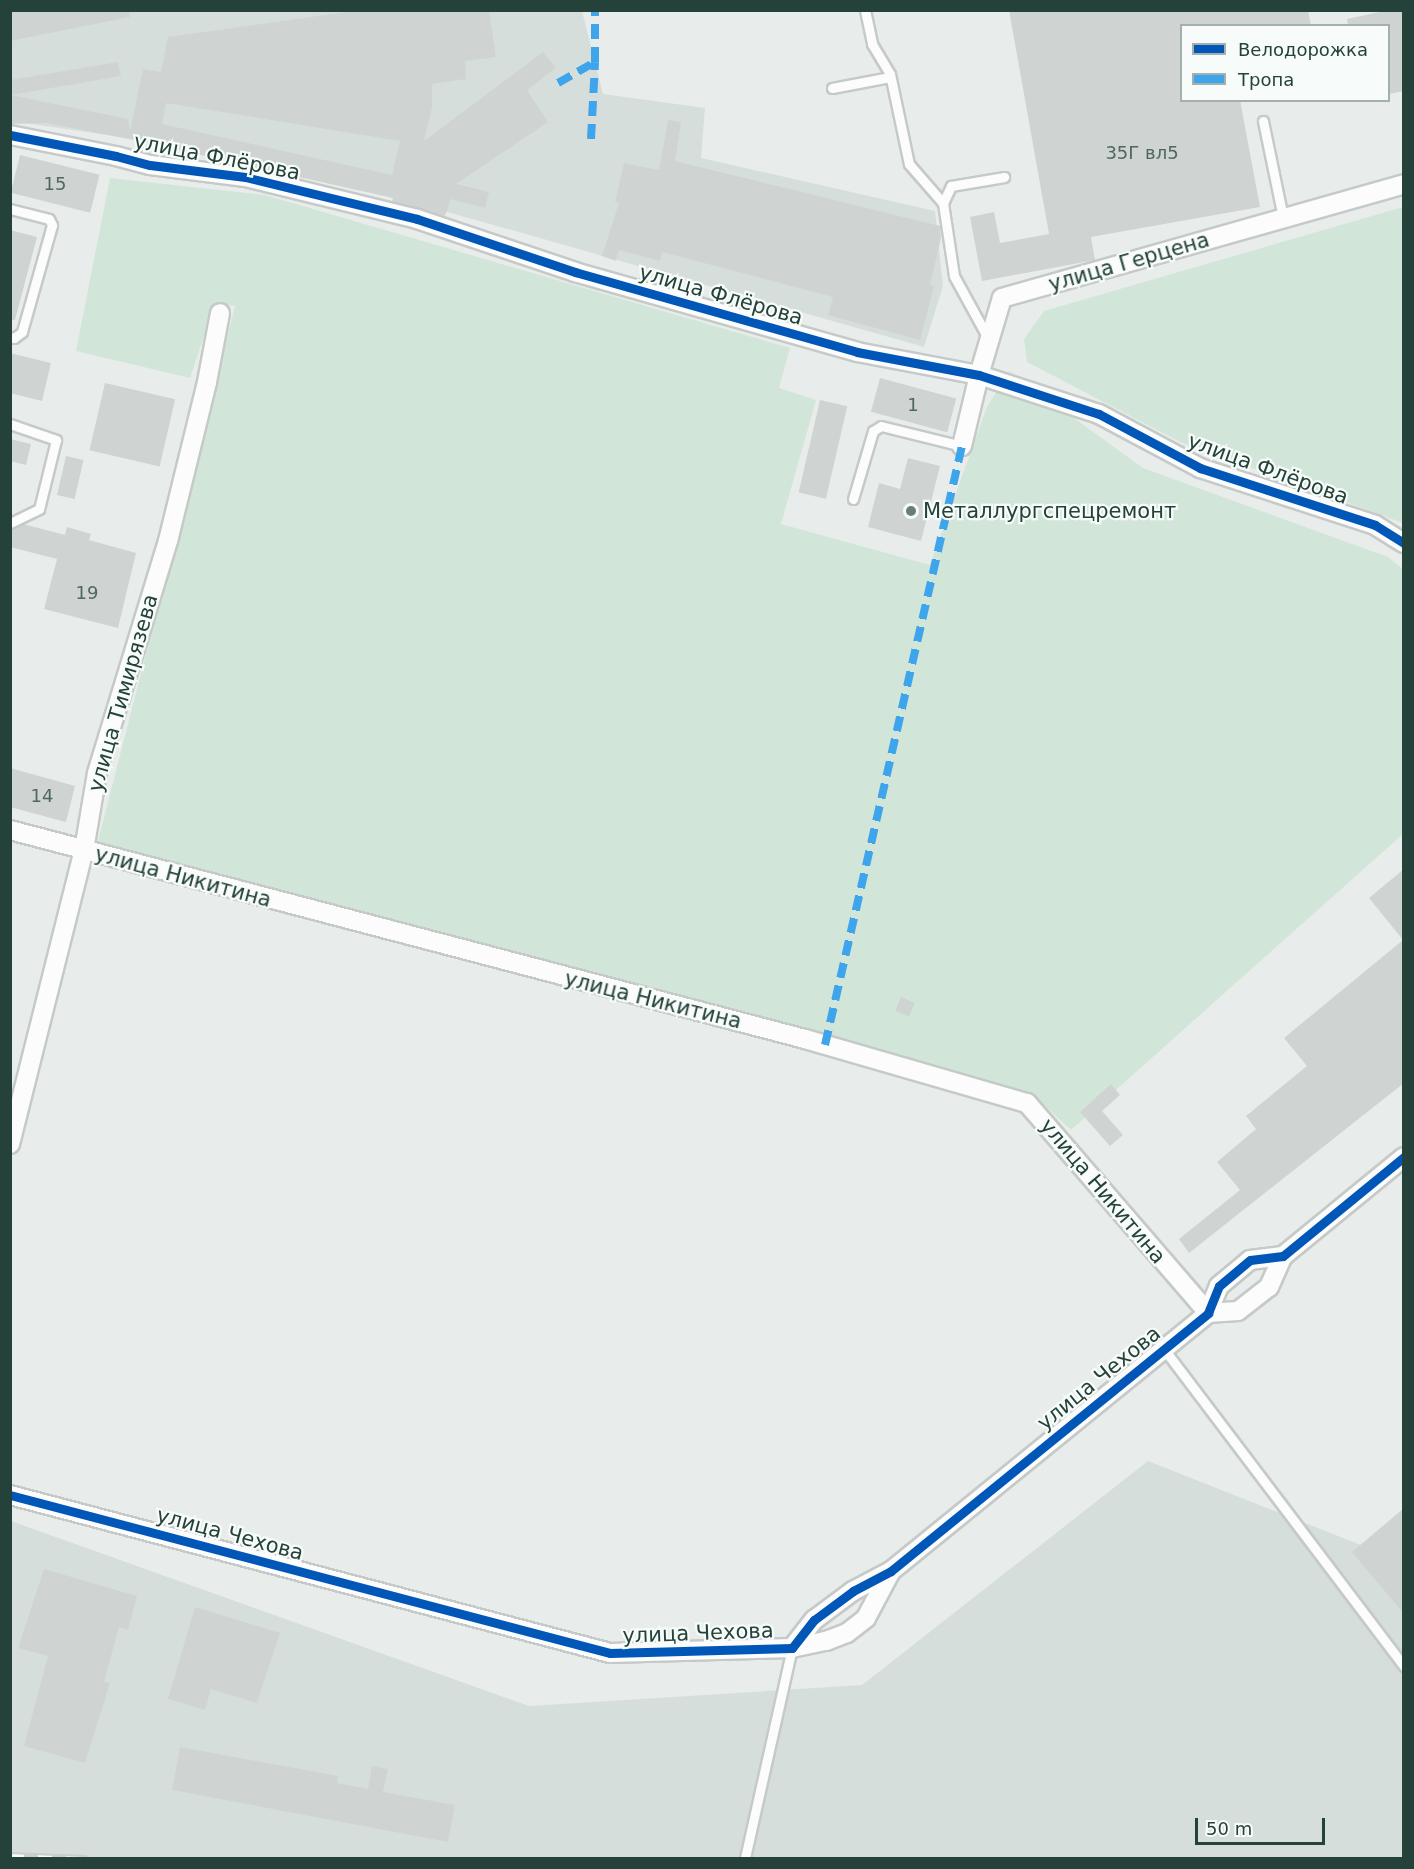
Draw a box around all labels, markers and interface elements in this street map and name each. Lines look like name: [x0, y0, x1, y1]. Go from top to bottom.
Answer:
legend: [1180, 24, 1390, 102]
text: Велодорожка: [1238, 39, 1368, 60]
text: Тропа: [1238, 69, 1294, 90]
street label: улица Флёрова: [132, 128, 302, 186]
house number: 35Г вл5: [1105, 142, 1179, 164]
house number: 15: [44, 173, 66, 195]
street label: улица Герцена: [1046, 227, 1212, 297]
street label: улица Флёрова: [636, 260, 806, 330]
house number: 1: [907, 394, 919, 416]
street label: улица Флёрова: [1184, 428, 1352, 510]
place label: Металлургспецремонт: [923, 498, 1176, 524]
marker: Металлургспецремонт: [904, 504, 918, 518]
house number: 19: [76, 582, 98, 604]
street label: улица Тимирязева: [83, 591, 163, 795]
house number: 14: [31, 785, 53, 807]
street label: улица Никитина: [92, 841, 274, 913]
street label: улица Никитина: [562, 966, 744, 1034]
street label: улица Никитина: [1035, 1113, 1171, 1269]
street label: улица Чехова: [1032, 1321, 1166, 1435]
street label: улица Чехова: [154, 1502, 306, 1566]
street label: улица Чехова: [622, 1618, 774, 1648]
scale bar: [1198, 1806, 1328, 1844]
text: 50 m: [1206, 1818, 1252, 1839]

